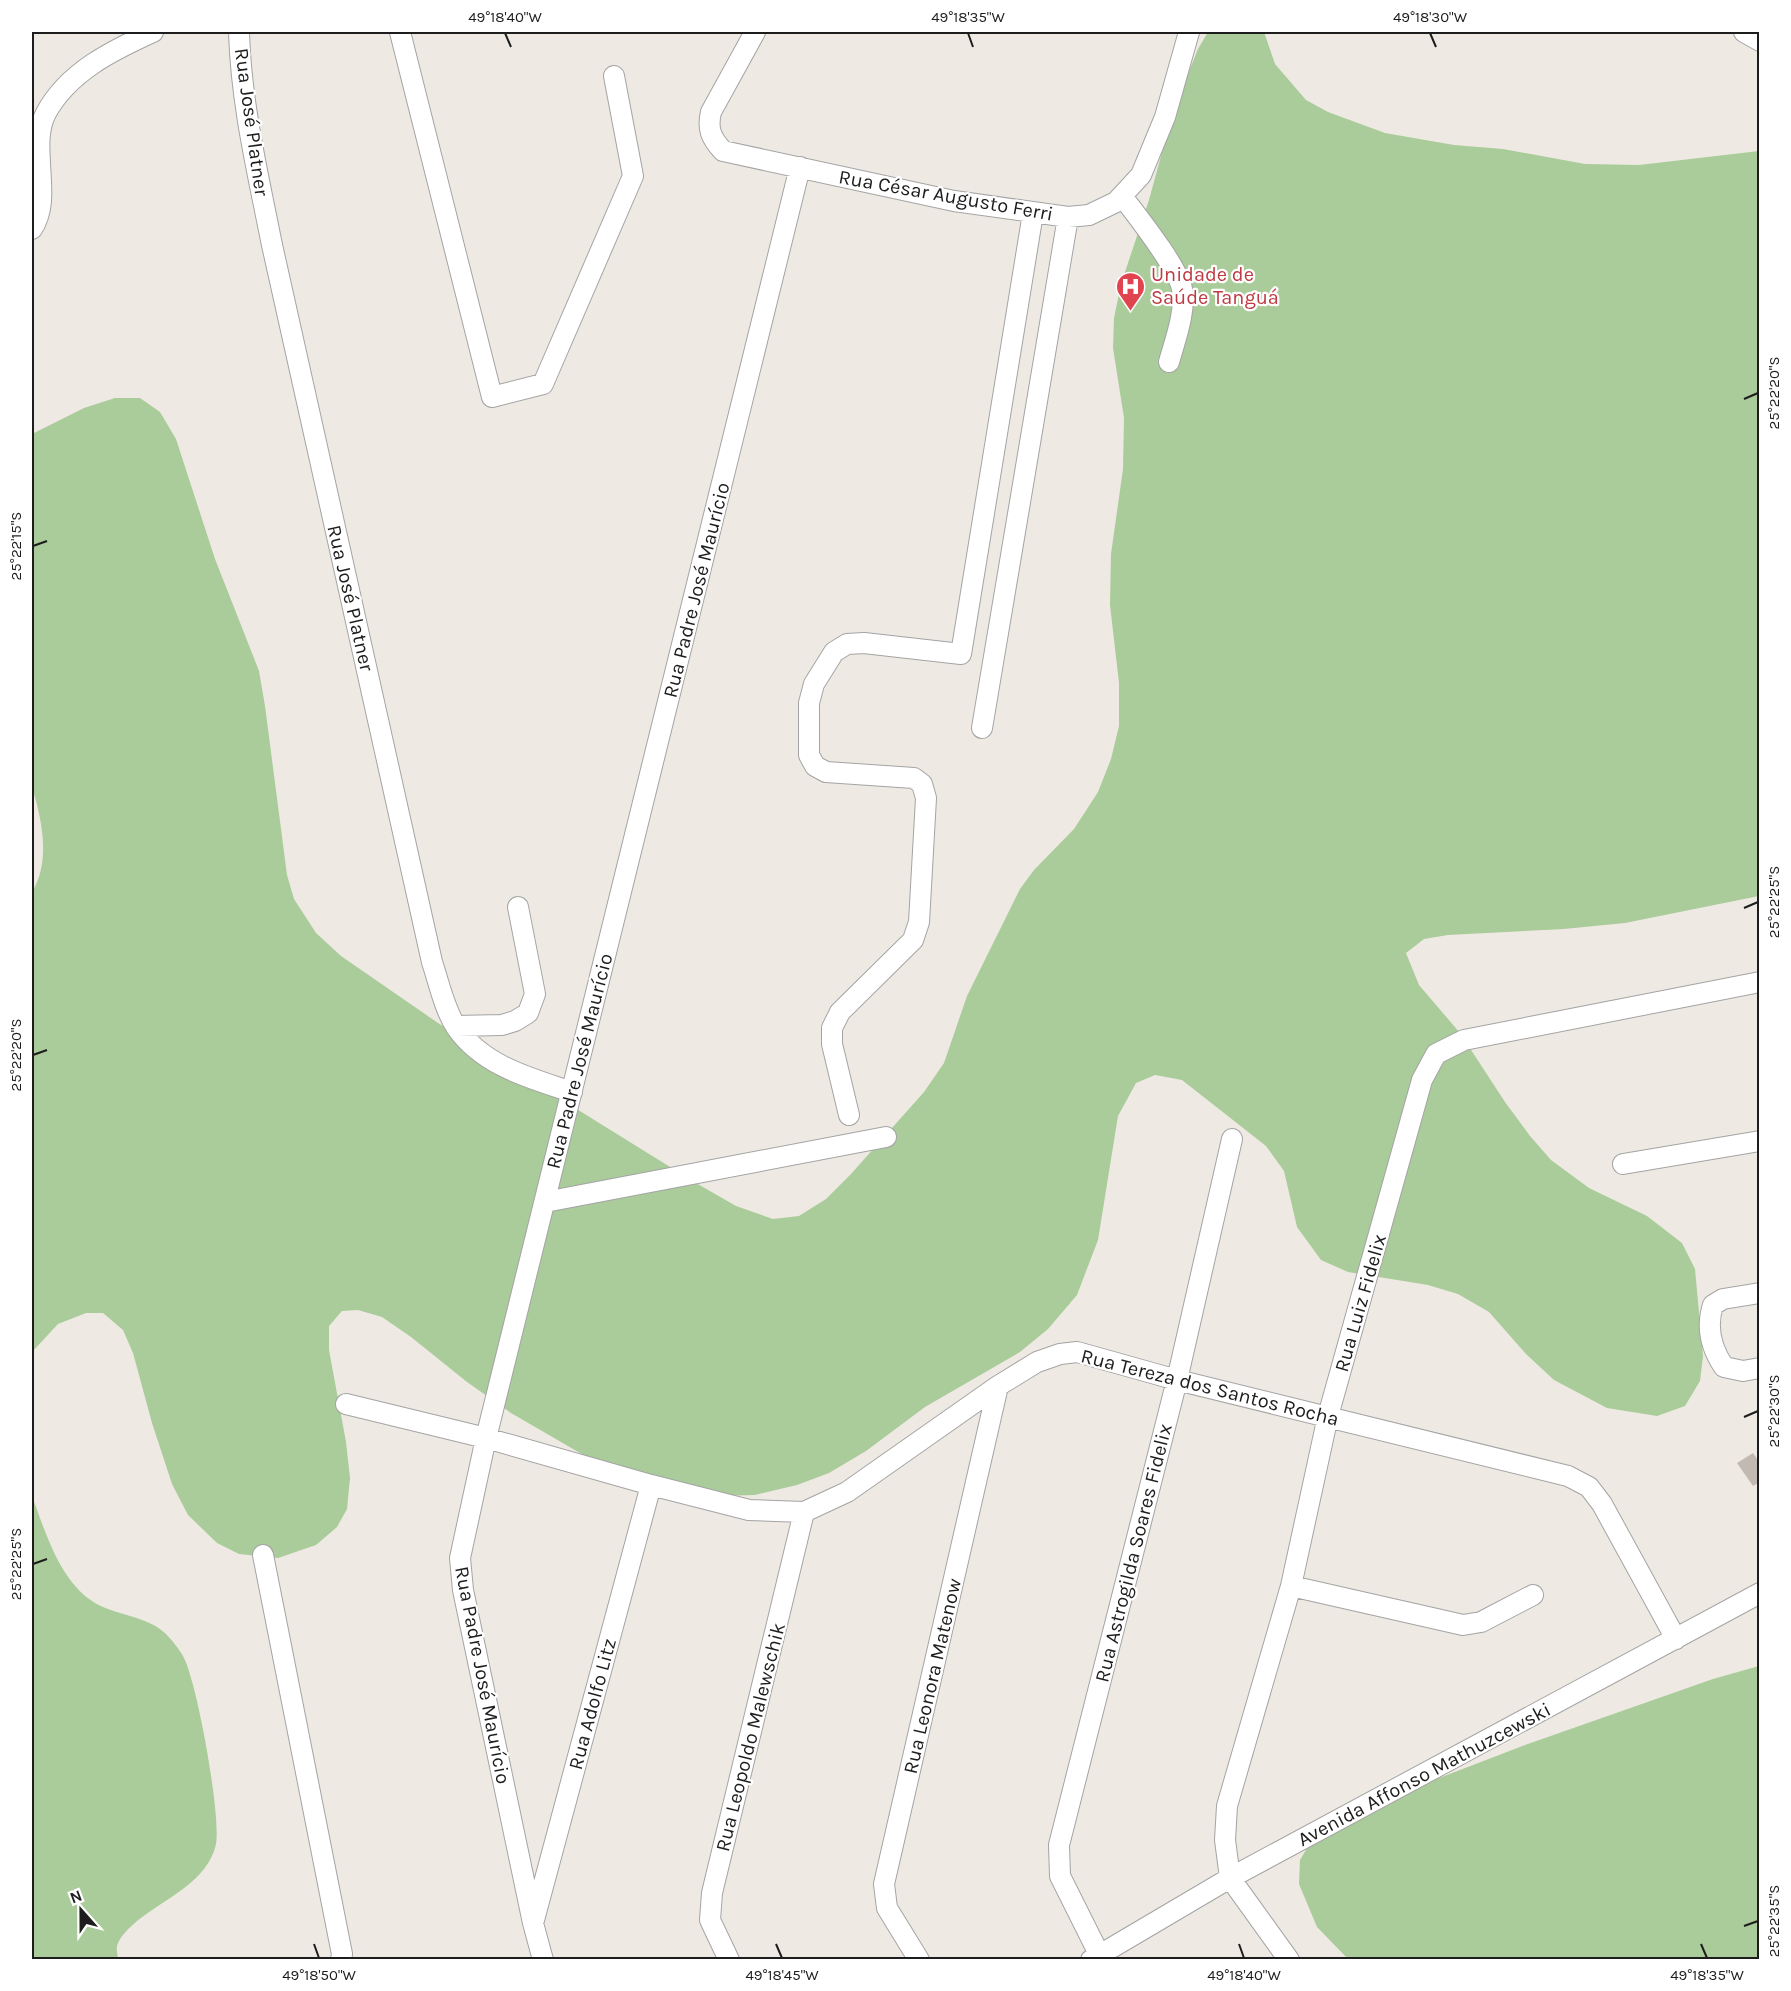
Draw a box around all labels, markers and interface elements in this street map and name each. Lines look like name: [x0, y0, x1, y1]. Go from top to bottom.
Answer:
text: 49°18'40"W: [468, 8, 542, 26]
text: 49°18'35"W: [931, 8, 1005, 26]
text: 49°18'30"W: [1393, 8, 1468, 26]
street label: Rua José Platner: [230, 46, 273, 198]
street label: Rua César Augusto Ferri: [837, 165, 1055, 226]
place label: Unidade de Saúde Tanguá: [1151, 263, 1279, 309]
hospital icon: Unidade de Saúde Tanguá: [1114, 270, 1146, 312]
text: 25°22'20"S: [1765, 357, 1783, 429]
street label: Rua Padre José Maurício: [659, 480, 734, 700]
text: 25°22'15"S: [7, 512, 25, 580]
street label: Rua José Platner: [323, 523, 379, 674]
text: 25°22'25"S: [1765, 866, 1783, 938]
street label: Rua Padre José Maurício: [542, 951, 617, 1171]
text: 25°22'20"S: [7, 1019, 25, 1091]
street label: Rua Luiz Fidelix: [1330, 1232, 1391, 1375]
street label: Rua Tereza dos Santos Rocha: [1078, 1344, 1341, 1431]
text: 25°22'30"S: [1765, 1374, 1783, 1448]
street label: Rua Astrogilda Soares Fidelix: [1090, 1422, 1177, 1685]
text: 25°22'25"S: [7, 1528, 25, 1600]
street label: Rua Padre José Maurício: [450, 1564, 515, 1786]
street label: Rua Leonora Matenow: [899, 1576, 966, 1776]
street label: Rua Leopoldo Malewschik: [711, 1620, 790, 1854]
street label: Rua Adolfo Litz: [564, 1636, 621, 1772]
street label: Avenida Affonso Mathuzcewski: [1294, 1698, 1555, 1851]
north arrow: [51, 1880, 111, 1940]
text: 25°22'35"S: [1765, 1885, 1783, 1957]
text: N: [67, 1886, 85, 1907]
text: 49°18'50"W: [282, 1966, 356, 1984]
text: 49°18'45"W: [745, 1966, 819, 1984]
text: 49°18'40"W: [1207, 1966, 1281, 1984]
text: 49°18'35"W: [1670, 1966, 1744, 1984]

